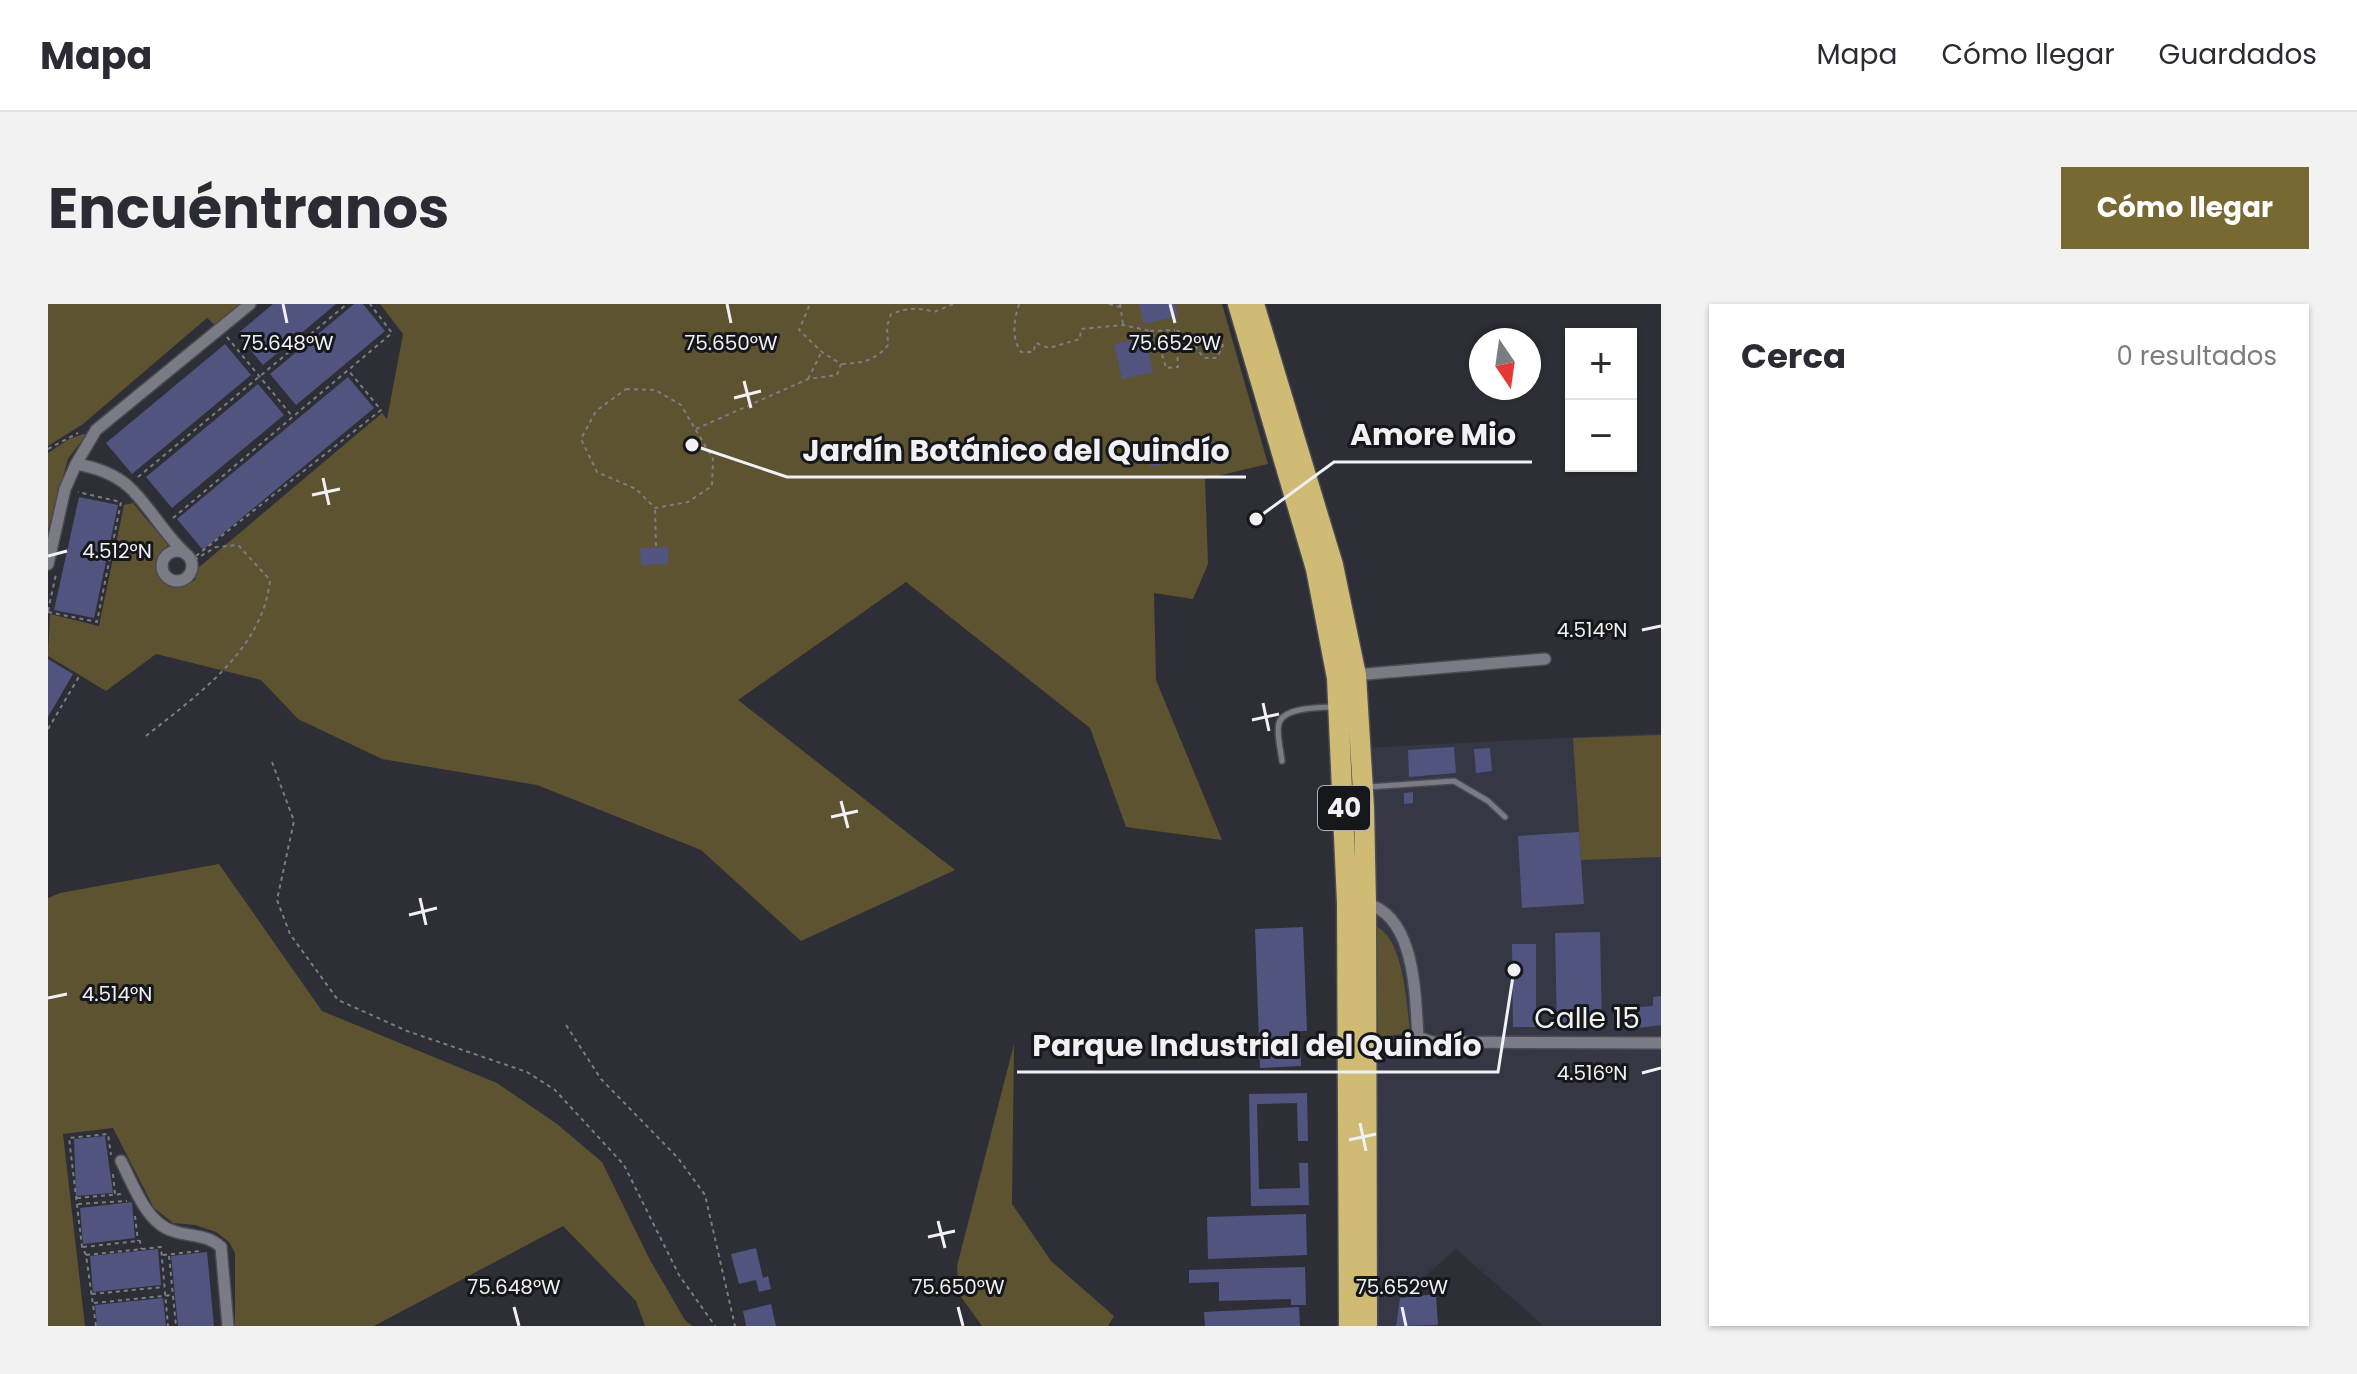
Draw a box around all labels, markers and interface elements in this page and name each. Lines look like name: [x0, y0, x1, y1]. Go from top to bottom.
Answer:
text: Mapa: [40, 29, 152, 82]
text: Mapa: [1816, 35, 1897, 74]
text: Cómo llegar: [1941, 35, 2115, 74]
text: Guardados: [2159, 35, 2317, 74]
button: Cómo llegar: [2061, 167, 2309, 249]
text: Encuéntranos: [48, 169, 449, 248]
north arrow: [1469, 328, 1541, 400]
map controls: [1565, 328, 1637, 472]
button: +: [1565, 328, 1637, 400]
text: 75.648°W: [240, 329, 334, 357]
text: 75.650°W: [684, 329, 778, 357]
text: 75.652°W: [1129, 329, 1222, 357]
text: Cerca: [1741, 332, 1846, 380]
text: 0 resultados: [2116, 338, 2277, 374]
button: −: [1565, 400, 1637, 472]
callout: Amore Mio: [1334, 408, 1532, 462]
text: Amore Mio: [1350, 413, 1516, 456]
callout: Jardín Botánico del Quindío: [787, 423, 1246, 477]
text: Jardín Botánico del Quindío: [802, 429, 1230, 472]
text: 4.512°N: [82, 537, 152, 565]
text: 4.514°N: [1557, 616, 1627, 644]
road number: 40: [1318, 786, 1370, 830]
text: 4.514°N: [82, 980, 152, 1008]
street label: Calle 15: [1534, 999, 1640, 1038]
callout: Parque Industrial del Quindío: [1017, 1018, 1498, 1072]
text: Parque Industrial del Quindío: [1032, 1024, 1482, 1067]
text: 4.516°N: [1557, 1059, 1627, 1087]
text: 75.648°W: [467, 1273, 561, 1301]
text: 75.650°W: [911, 1273, 1005, 1301]
text: 75.652°W: [1356, 1273, 1449, 1301]

